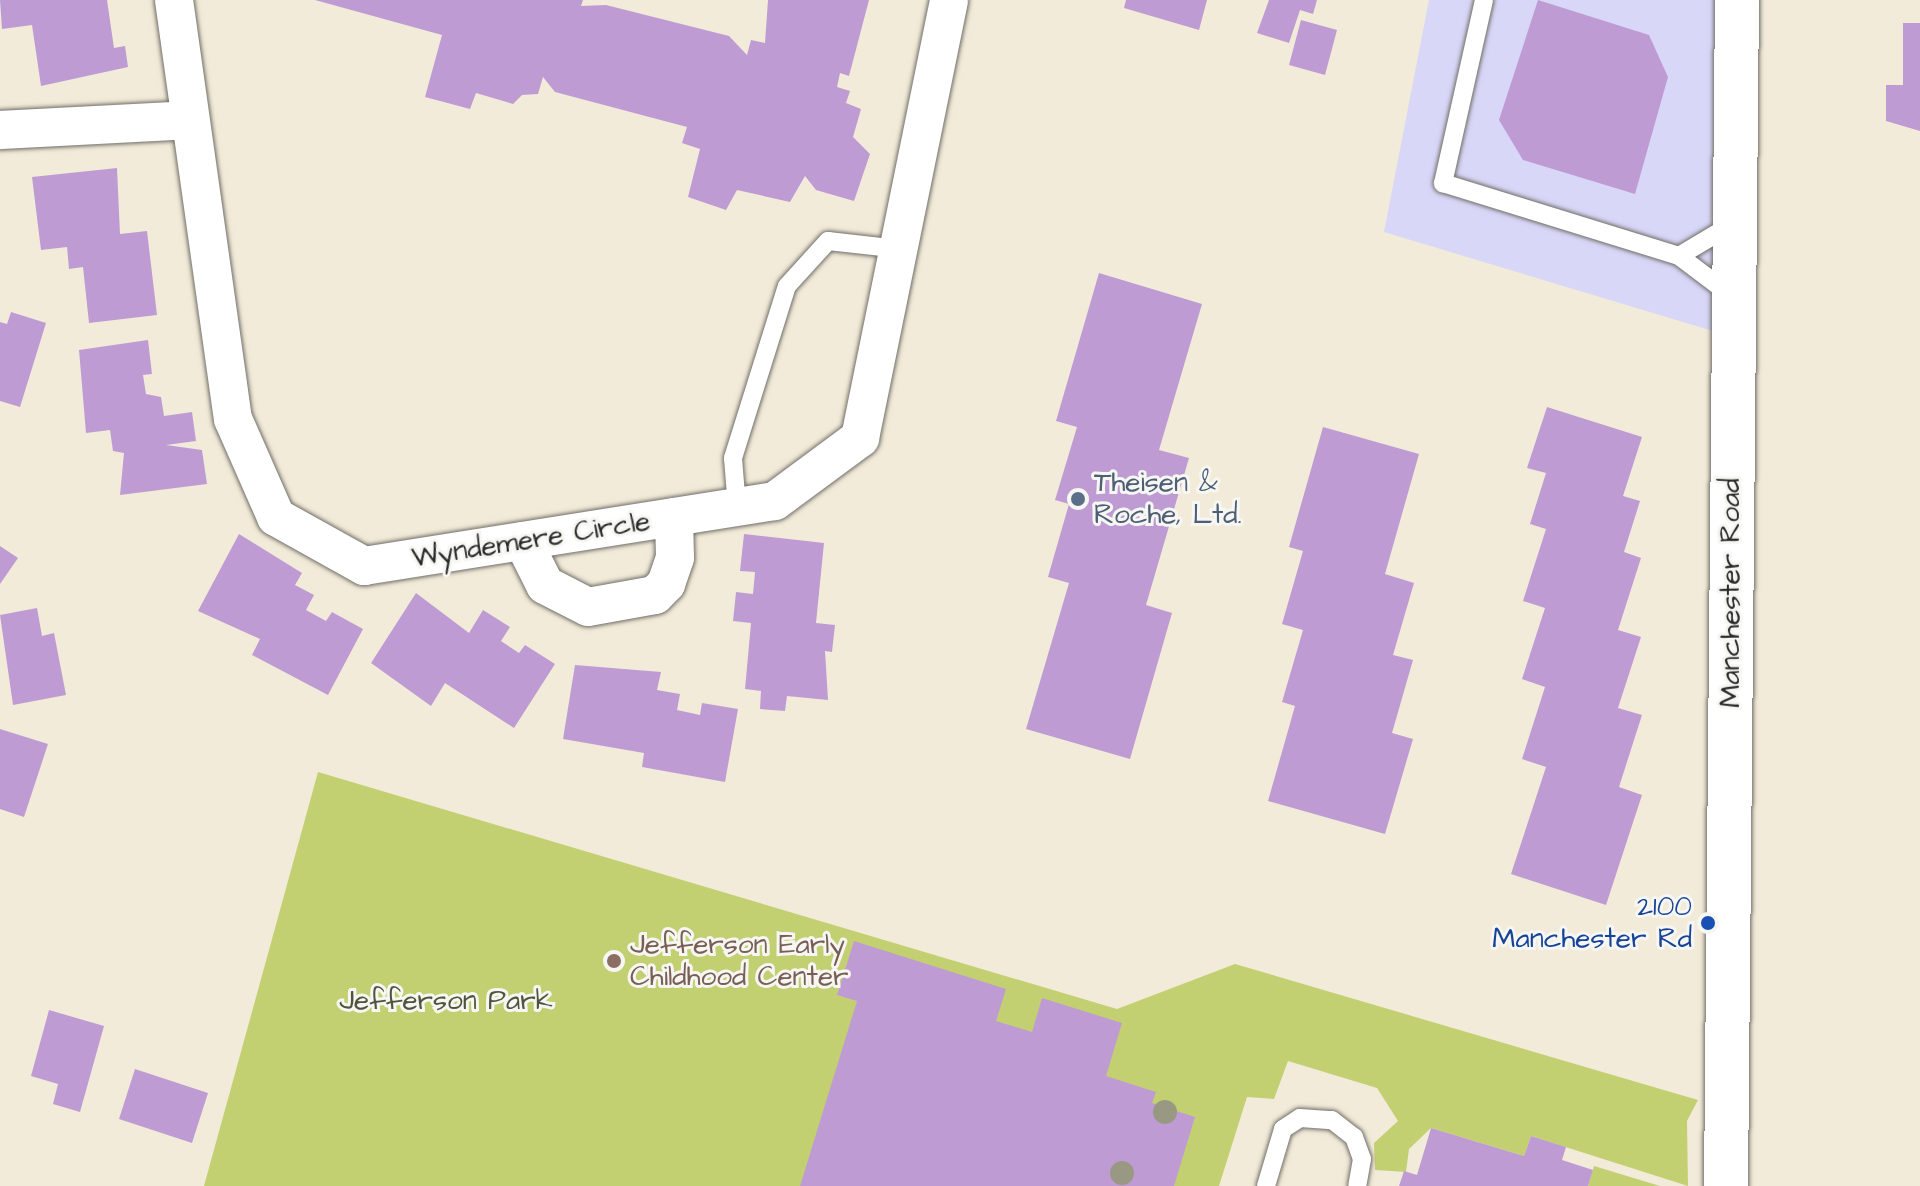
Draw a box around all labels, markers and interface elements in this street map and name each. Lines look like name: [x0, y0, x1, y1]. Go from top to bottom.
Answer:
place label: Theisen & Roche, Ltd.: [1094, 466, 1242, 532]
street label: Manchester Road: [1714, 478, 1748, 708]
marker: Theisen & Roche, Ltd.: [1069, 490, 1087, 508]
street label: Wyndemere Circle: [409, 505, 653, 575]
place label: 2100 Manchester Rd: [1492, 890, 1692, 956]
marker: 2100 Manchester Rd: [1699, 914, 1717, 932]
place label: Jefferson Early Childhood Center: [630, 928, 849, 994]
marker: Jefferson Early Childhood Center: [605, 952, 623, 970]
park label: Jefferson Park: [339, 984, 553, 1018]

